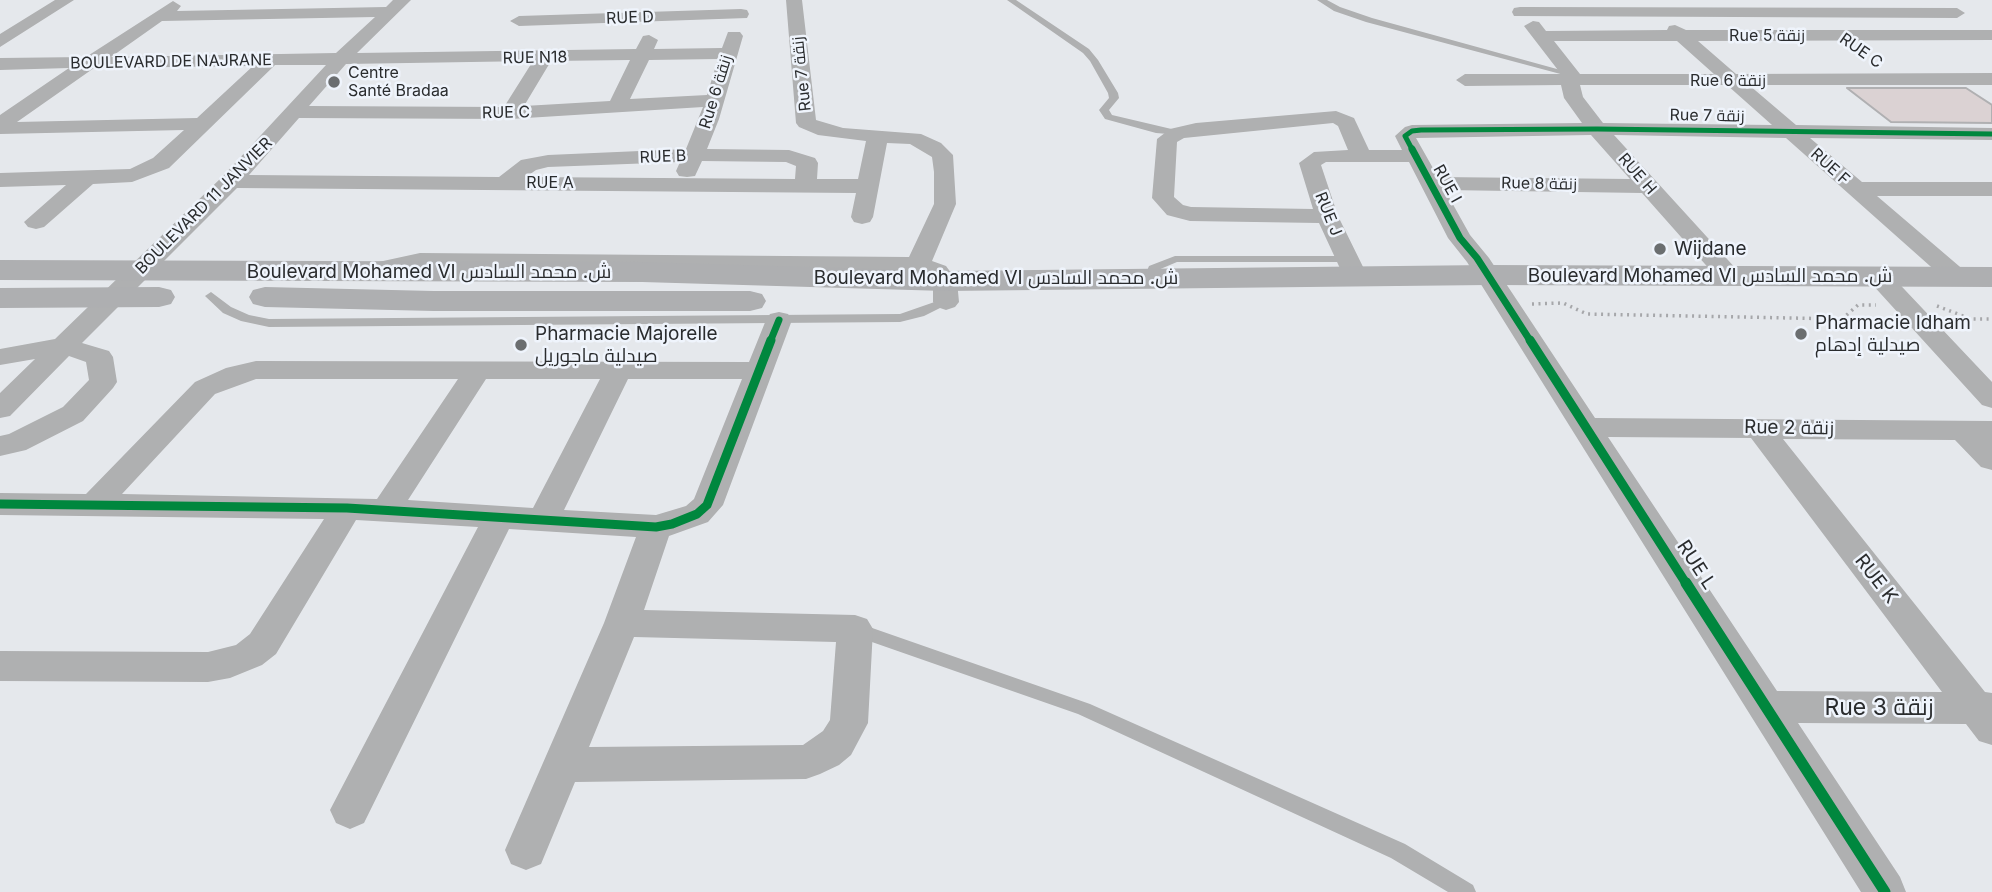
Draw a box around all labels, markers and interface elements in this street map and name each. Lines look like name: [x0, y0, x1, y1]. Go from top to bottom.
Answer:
street label: RUE D: [606, 8, 654, 28]
street label: Rue 5 زنقة: [1729, 26, 1805, 46]
street label: RUE C: [1836, 29, 1886, 73]
street label: Rue 7 زنقة: [789, 36, 815, 112]
street label: RUE N18: [502, 48, 568, 68]
street label: BOULEVARD DE NAJRANE: [70, 51, 272, 73]
street label: Rue 6 زنقة: [696, 53, 736, 131]
place label: Centre Santé Bradaa: [348, 63, 449, 101]
street label: Rue 6 زنقة: [1690, 71, 1766, 91]
marker: Centre Santé Bradaa: [326, 74, 342, 90]
street label: RUE C: [482, 103, 530, 123]
street label: Rue 7 زنقة: [1669, 106, 1745, 126]
street label: BOULEVARD 11 JANVIER: [132, 134, 276, 278]
street label: RUE F: [1807, 145, 1853, 189]
street label: RUE B: [639, 147, 687, 167]
street label: RUE H: [1614, 150, 1660, 198]
street label: RUE I: [1429, 162, 1465, 206]
street label: RUE A: [526, 173, 574, 193]
street label: Rue 8 زنقة: [1501, 174, 1577, 194]
street label: RUE J: [1311, 189, 1345, 239]
place label: Wijdane: [1674, 238, 1747, 260]
marker: Wijdane: [1652, 241, 1668, 257]
street label: Boulevard Mohamed VI ش. محمد السادس: [247, 261, 611, 283]
street label: Boulevard Mohamed VI ش. محمد السادس: [1528, 265, 1892, 287]
street label: Boulevard Mohamed VI ش. محمد السادس: [814, 267, 1178, 289]
place label: Pharmacie Idham صيدلية إدهام: [1815, 312, 1971, 356]
place label: Pharmacie Majorelle صيدلية ماجوريل: [535, 323, 718, 367]
marker: Pharmacie Idham صيدلية إدهام: [1793, 326, 1809, 342]
marker: Pharmacie Majorelle صيدلية ماجوريل: [513, 337, 529, 353]
street label: Rue 2 زنقة: [1744, 416, 1834, 440]
street label: RUE L: [1672, 536, 1720, 594]
street label: RUE K: [1850, 550, 1902, 608]
street label: Rue 3 زنقة: [1824, 694, 1934, 722]

